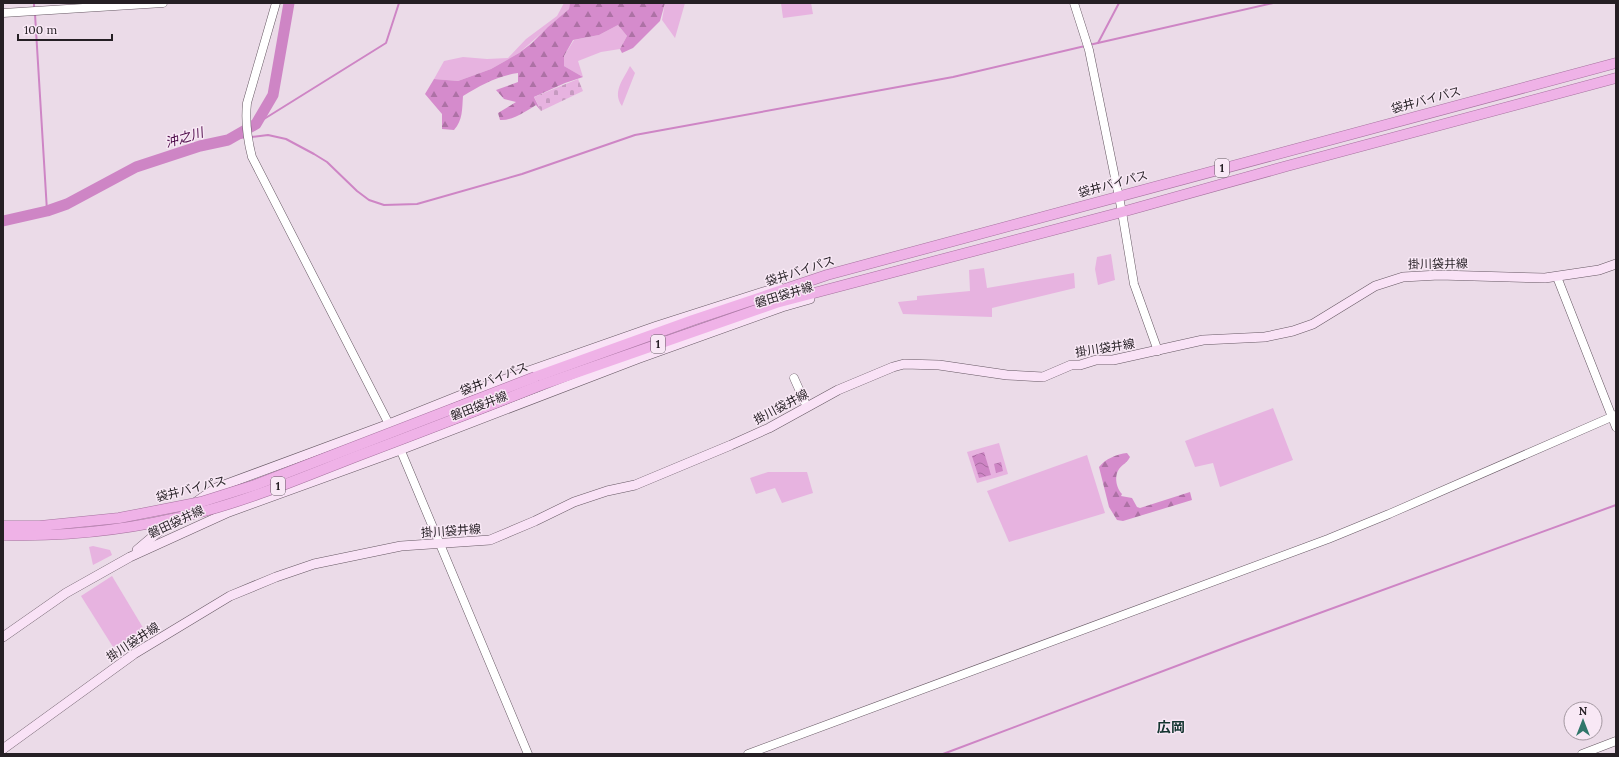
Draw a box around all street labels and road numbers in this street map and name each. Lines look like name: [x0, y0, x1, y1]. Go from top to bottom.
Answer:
street label: 袋井バイパス: [1388, 83, 1462, 116]
road number: 1: [1215, 159, 1229, 177]
street label: 袋井バイパス: [1075, 167, 1149, 200]
street label: 袋井バイパス: [762, 252, 836, 289]
street label: 掛川袋井線: [1408, 255, 1468, 272]
street label: 磐田袋井線: [753, 279, 815, 310]
road number: 1: [651, 335, 665, 353]
street label: 掛川袋井線: [1074, 335, 1136, 360]
street label: 袋井バイパス: [457, 359, 530, 399]
street label: 掛川袋井線: [751, 386, 811, 427]
street label: 磐田袋井線: [448, 388, 510, 423]
street label: 袋井バイパス: [153, 473, 228, 505]
road number: 1: [271, 477, 285, 495]
street label: 磐田袋井線: [145, 502, 206, 541]
street label: 掛川袋井線: [421, 521, 481, 540]
street label: 掛川袋井線: [103, 619, 162, 664]

